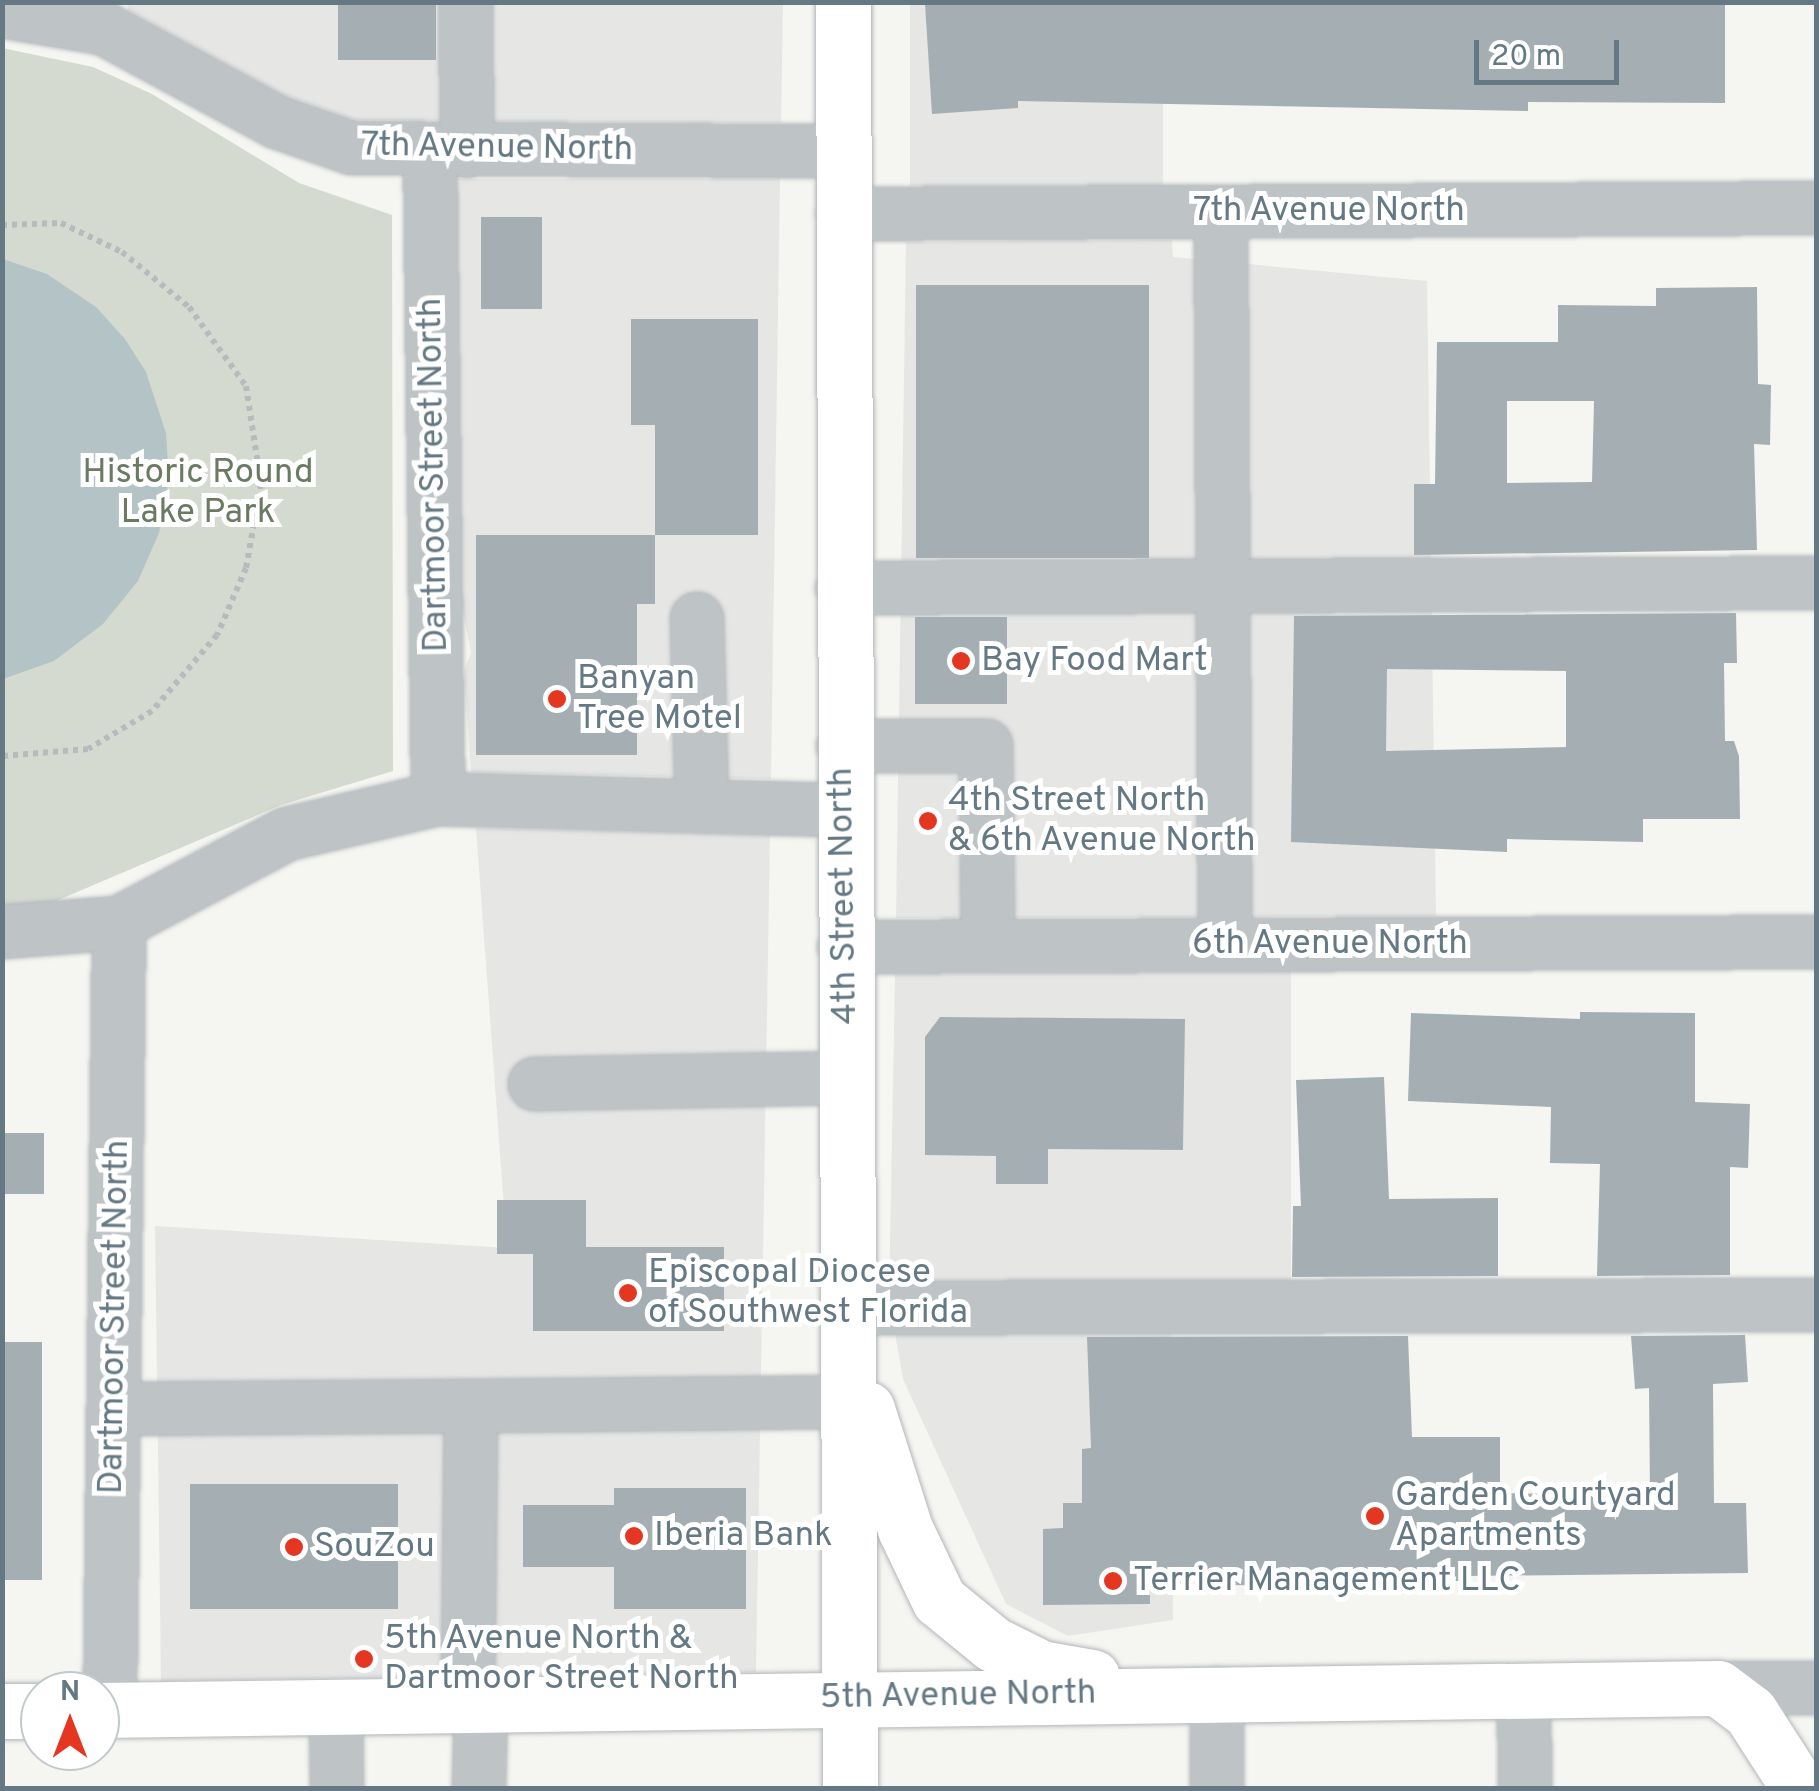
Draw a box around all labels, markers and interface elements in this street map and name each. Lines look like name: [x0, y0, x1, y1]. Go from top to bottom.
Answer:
scale bar: [1479, 20, 1624, 82]
text: 20 m: [1491, 39, 1561, 76]
street label: 7th Avenue North: [360, 125, 634, 171]
street label: 7th Avenue North: [1192, 190, 1466, 232]
street label: Dartmoor Street North: [410, 297, 458, 653]
park label: Historic Round Lake Park: [82, 452, 314, 534]
place label: Bay Food Mart: [981, 640, 1208, 682]
marker: Bay Food Mart: [950, 650, 972, 672]
place label: Banyan Tree Motel: [577, 658, 742, 740]
marker: Banyan Tree Motel: [546, 688, 568, 710]
street label: 4th Street North: [821, 767, 867, 1025]
place label: 4th Street North & 6th Avenue North: [948, 780, 1257, 862]
marker: 4th Street North & 6th Avenue North: [917, 810, 939, 832]
street label: 6th Avenue North: [1191, 923, 1469, 965]
street label: Dartmoor Street North: [91, 1139, 139, 1495]
place label: Episcopal Diocese of Southwest Florida: [648, 1252, 968, 1334]
marker: Episcopal Diocese of Southwest Florida: [617, 1282, 639, 1304]
place label: Garden Courtyard Apartments: [1395, 1475, 1676, 1557]
marker: Garden Courtyard Apartments: [1364, 1505, 1386, 1527]
place label: Iberia Bank: [654, 1515, 833, 1557]
marker: Iberia Bank: [623, 1525, 645, 1547]
place label: SouZou: [314, 1526, 435, 1568]
marker: SouZou: [283, 1536, 305, 1558]
place label: Terrier Management LLC: [1133, 1560, 1521, 1602]
marker: Terrier Management LLC: [1102, 1570, 1124, 1592]
place label: 5th Avenue North & Dartmoor Street North: [384, 1618, 739, 1700]
marker: 5th Avenue North & Dartmoor Street North: [353, 1648, 375, 1670]
north arrow: [20, 1671, 120, 1771]
street label: 5th Avenue North: [819, 1673, 1097, 1719]
text: N: [60, 1675, 80, 1711]

